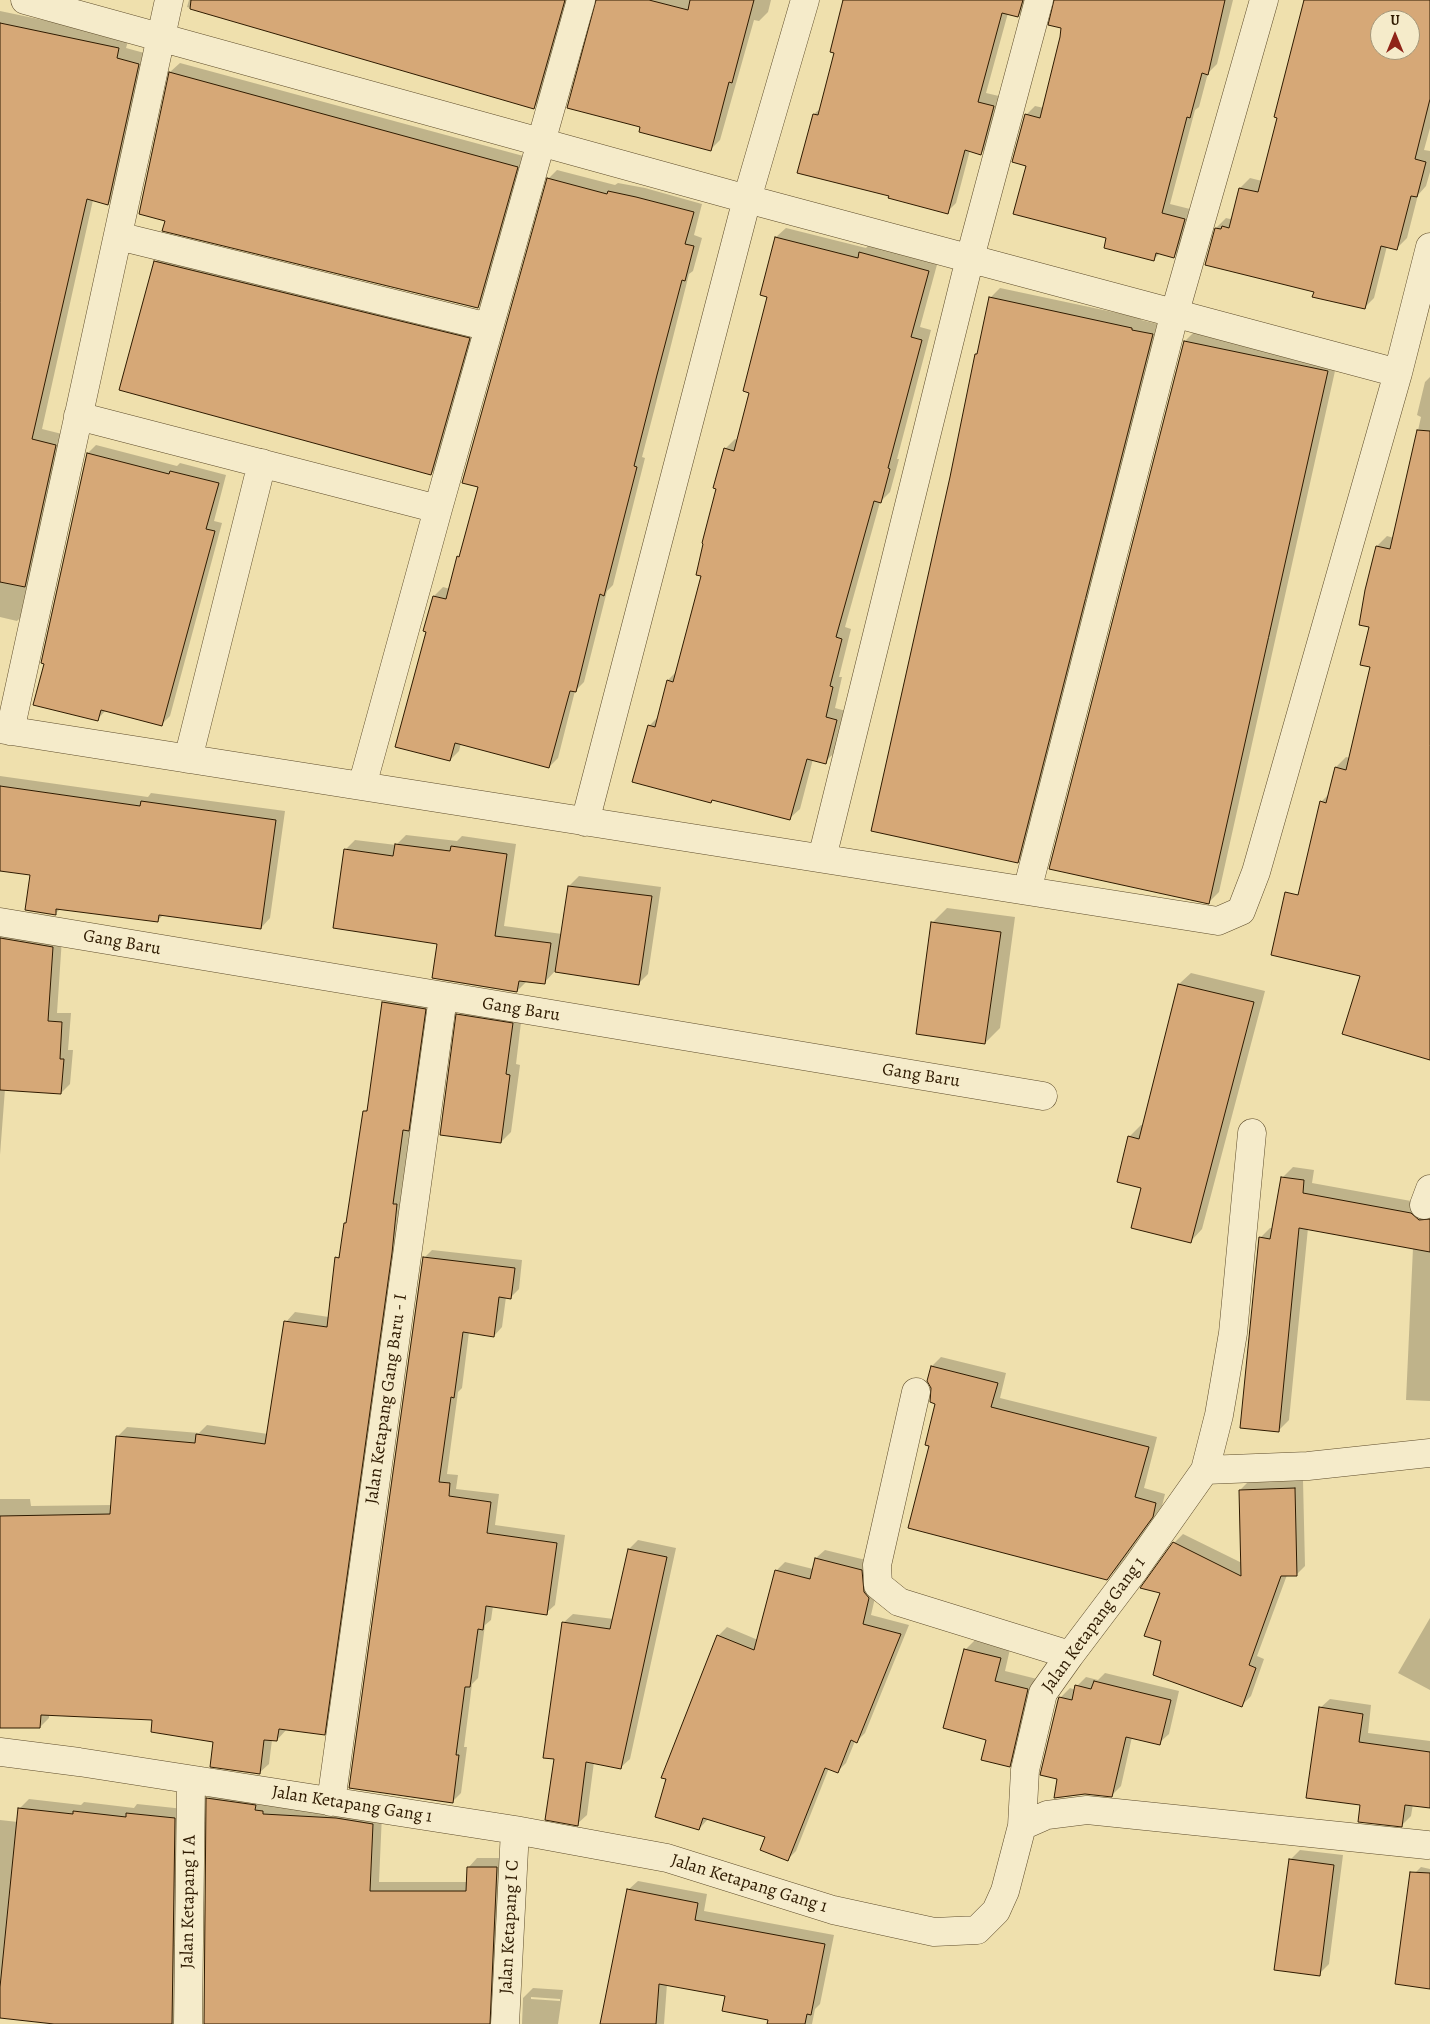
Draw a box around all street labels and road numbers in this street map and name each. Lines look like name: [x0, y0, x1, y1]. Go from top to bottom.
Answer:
street label: Gang Baru: [82, 926, 162, 960]
street label: Gang Baru: [481, 993, 561, 1027]
street label: Gang Baru: [881, 1059, 961, 1093]
street label: Jalan Ketapang Gang Baru - I: [362, 1292, 412, 1506]
street label: Jalan Ketapang Gang 1: [1038, 1553, 1150, 1697]
street label: Jalan Ketapang Gang 1: [270, 1782, 434, 1828]
street label: Jalan Ketapang I A: [177, 1835, 201, 1969]
street label: Jalan Ketapang Gang 1: [668, 1850, 830, 1918]
street label: Jalan Ketapang I C: [496, 1859, 524, 1995]

